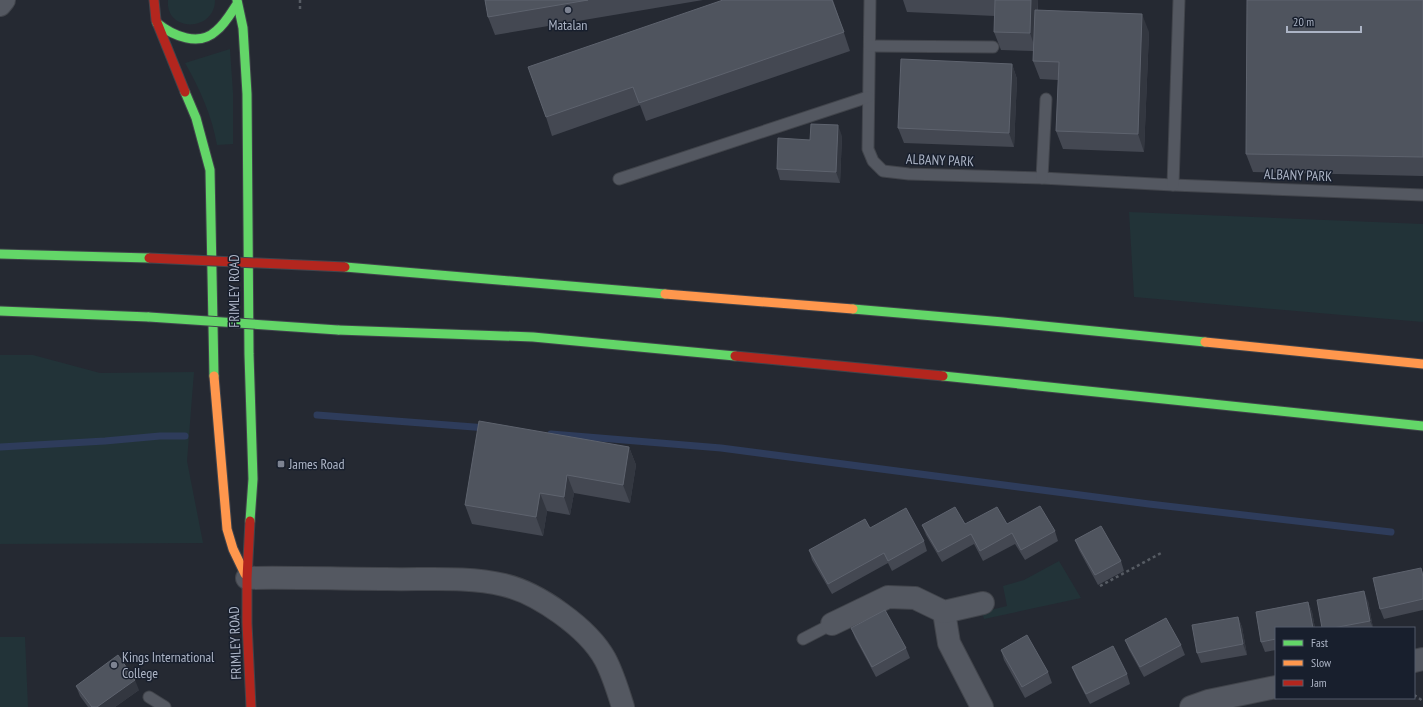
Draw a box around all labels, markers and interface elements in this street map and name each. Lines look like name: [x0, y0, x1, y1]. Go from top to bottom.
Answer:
marker: Matalan: [563, 5, 573, 15]
scale bar: [1287, 8, 1361, 34]
text: 20 m: [1293, 14, 1314, 29]
place label: Matalan: [549, 16, 587, 34]
street label: ALBANY PARK: [906, 150, 974, 170]
street label: ALBANY PARK: [1264, 165, 1332, 185]
street label: FRIMLEY ROAD: [225, 254, 243, 328]
place label: James Road: [288, 455, 344, 473]
marker: James Road: [276, 459, 286, 469]
street label: FRIMLEY ROAD: [225, 606, 245, 680]
legend: [1275, 627, 1415, 699]
text: Fast: [1311, 635, 1329, 650]
place label: Kings International College: [122, 648, 215, 682]
text: Slow: [1311, 655, 1332, 670]
marker: Kings International College: [109, 660, 119, 670]
text: Jam: [1310, 675, 1327, 690]

